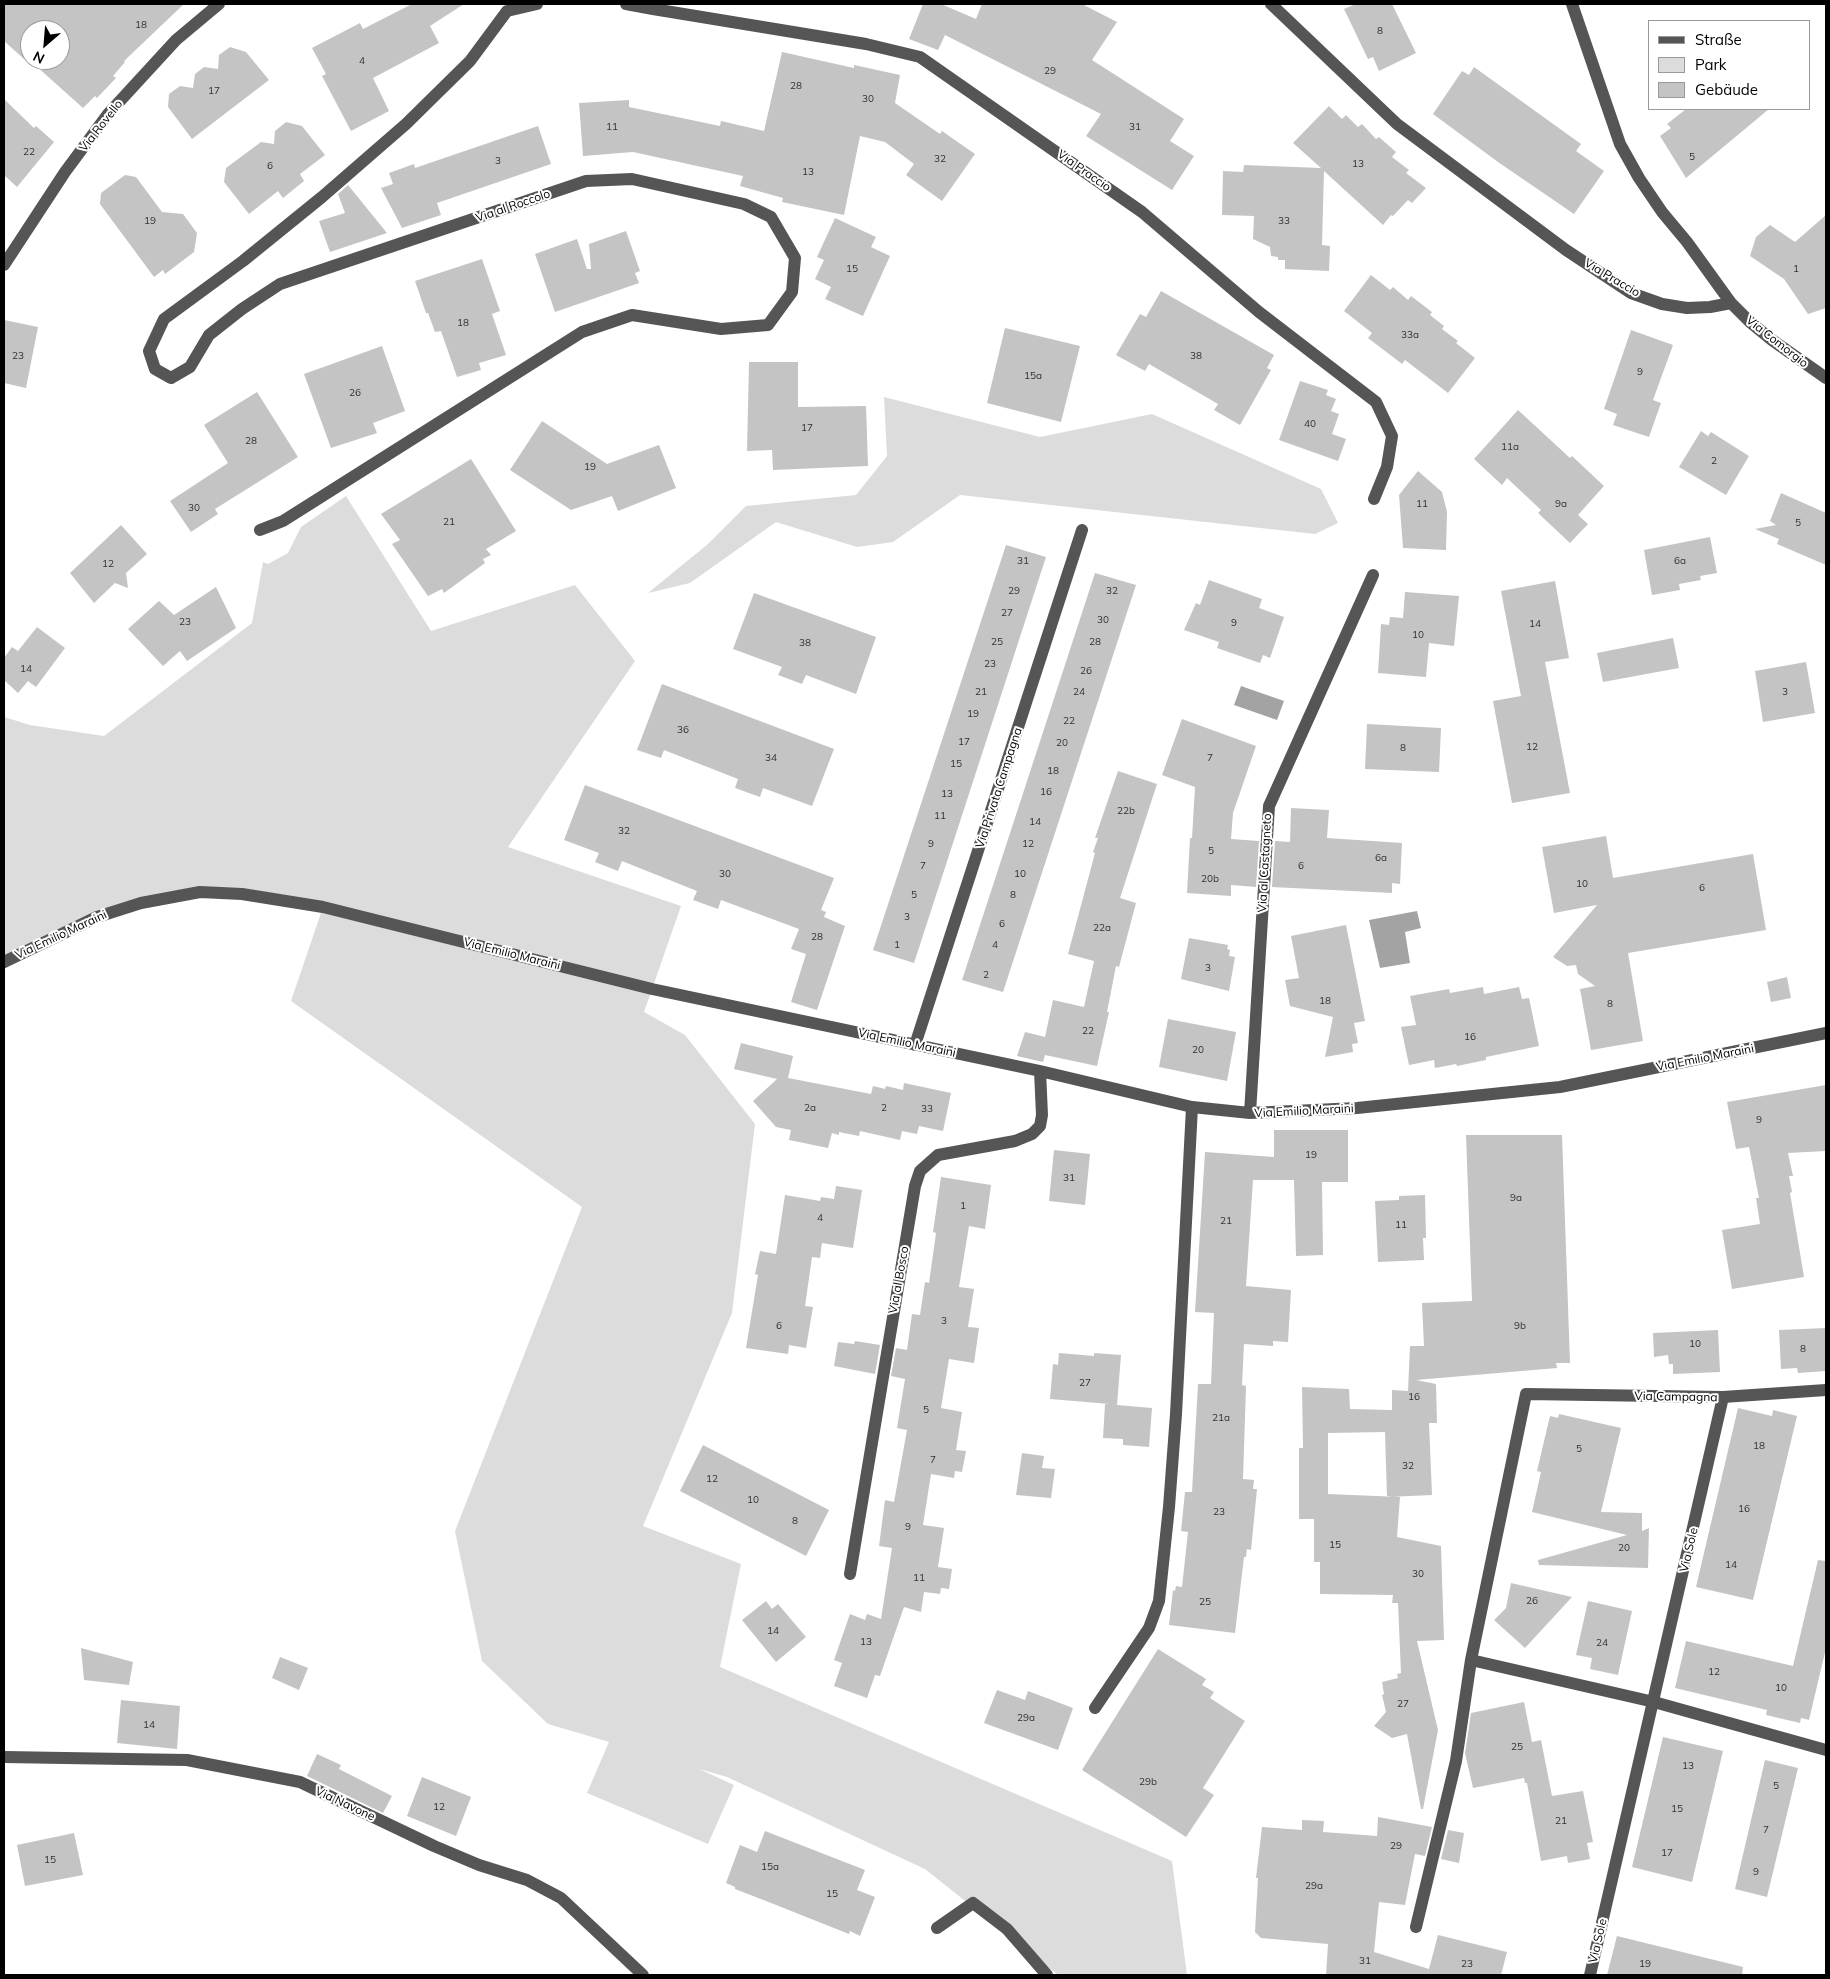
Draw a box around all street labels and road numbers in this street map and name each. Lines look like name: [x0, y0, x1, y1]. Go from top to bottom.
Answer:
street label: Via Rovello: [76, 97, 126, 155]
street label: Via Praccio: [1054, 147, 1114, 195]
street label: Via al Roccolo: [474, 186, 552, 226]
street label: Via Praccio: [1582, 256, 1642, 300]
street label: Via Comorgio: [1743, 313, 1811, 371]
street label: Via Privata Campagna: [973, 726, 1025, 850]
street label: Via al Castagneto: [1255, 813, 1275, 913]
street label: Via Emilio Maraini: [13, 907, 109, 963]
street label: Via Emilio Maraini: [462, 935, 562, 973]
street label: Via Emilio Maraini: [857, 1026, 957, 1060]
street label: Via Emilio Maraini: [1655, 1041, 1755, 1075]
street label: Via Emilio Maraini: [1254, 1101, 1354, 1121]
street label: Via al Bosco: [886, 1245, 912, 1315]
street label: Via Campagna: [1634, 1389, 1718, 1405]
street label: Via Sole: [1677, 1526, 1701, 1574]
street label: Via Navone: [313, 1784, 377, 1824]
street label: Via Sole: [1586, 1917, 1610, 1965]

